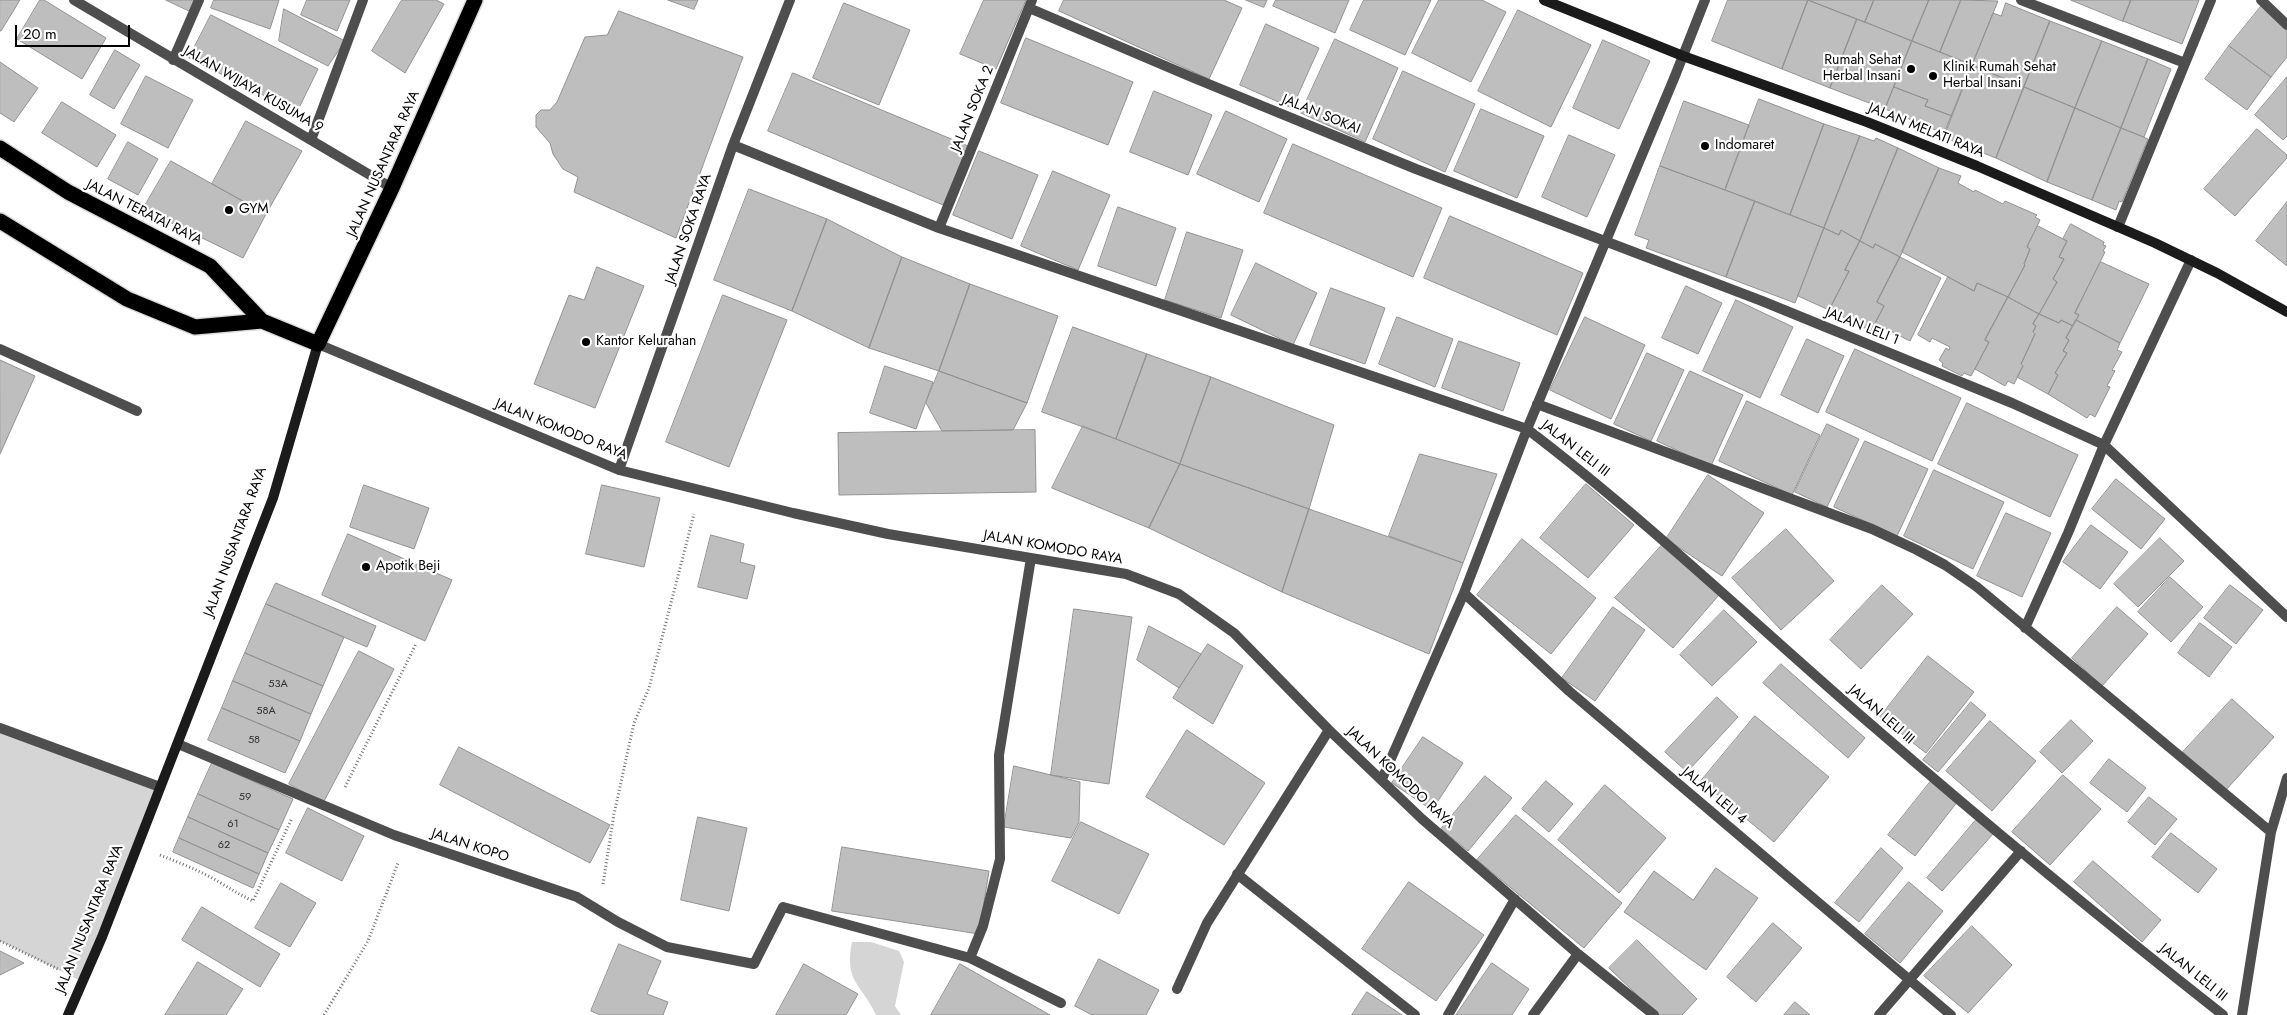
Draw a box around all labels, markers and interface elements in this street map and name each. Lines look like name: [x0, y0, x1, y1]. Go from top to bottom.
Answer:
scale bar: [18, 15, 132, 47]
text: 20 m: [23, 23, 57, 45]
street label: JALAN WIJAYA KUSUMA 9: [180, 43, 326, 137]
place label: Rumah Sehat Herbal Insani: [1823, 53, 1901, 85]
place label: Klinik Rumah Sehat Herbal Insani: [1943, 60, 2056, 92]
street label: JALAN SOKA 2: [948, 63, 998, 155]
marker: Rumah Sehat Herbal Insani: [1905, 63, 1917, 75]
marker: Klinik Rumah Sehat Herbal Insani: [1927, 70, 1939, 82]
street label: JALAN NUSANTARA RAYA: [344, 88, 424, 240]
street label: JALAN SOKAI: [1279, 92, 1363, 138]
street label: JALAN MELATI RAYA: [1866, 100, 1986, 162]
place label: Indomaret: [1715, 138, 1774, 154]
marker: Indomaret: [1699, 140, 1711, 152]
street label: JALAN SOKA RAYA: [662, 172, 716, 286]
street label: JALAN TERATAI RAYA: [83, 177, 205, 249]
place label: GYM: [239, 202, 269, 218]
marker: GYM: [223, 204, 235, 216]
street label: JALAN LELI 1: [1823, 305, 1901, 349]
place label: Kantor Kelurahan: [596, 334, 696, 350]
marker: Kantor Kelurahan: [580, 336, 592, 348]
street label: JALAN KOMODO RAYA: [493, 396, 629, 464]
street label: JALAN LELI III: [1538, 417, 1612, 481]
street label: JALAN NUSANTARA RAYA: [201, 465, 271, 619]
street label: JALAN KOMODO RAYA: [982, 527, 1124, 569]
place label: Apotik Beji: [376, 559, 440, 575]
marker: Apotik Beji: [360, 561, 372, 573]
house number: 53A: [268, 677, 288, 691]
street label: JALAN LELI III: [1845, 682, 1917, 748]
house number: 58A: [256, 704, 276, 718]
street label: JALAN KOMODO RAYA: [1343, 724, 1457, 832]
house number: 58: [248, 733, 260, 747]
street label: JALAN LELI 4: [1678, 764, 1750, 828]
house number: 59: [239, 790, 251, 804]
house number: 61: [227, 817, 239, 831]
street label: JALAN KOPO: [429, 826, 511, 866]
house number: 62: [218, 838, 230, 852]
street label: JALAN NUSANTARA RAYA: [53, 842, 127, 996]
street label: JALAN LELI III: [2156, 941, 2230, 1005]

